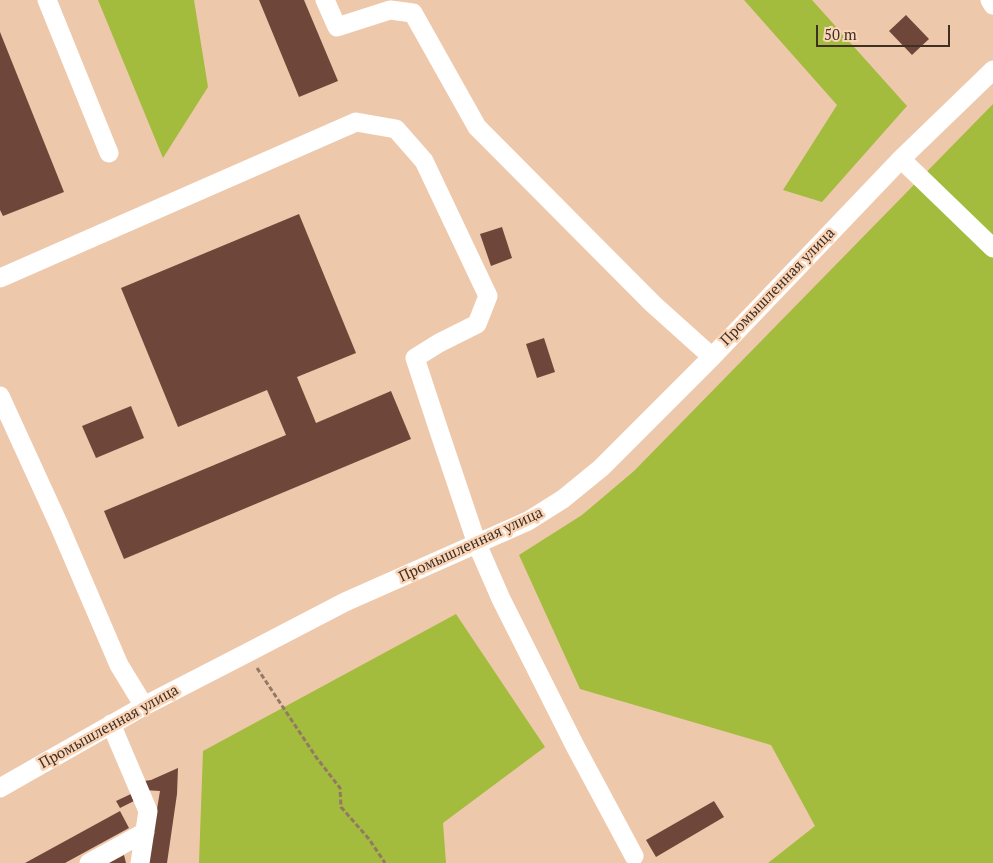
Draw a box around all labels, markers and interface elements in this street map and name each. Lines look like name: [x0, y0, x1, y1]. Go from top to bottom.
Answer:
scale bar: [818, 15, 952, 47]
text: 50 m: [824, 24, 857, 44]
street label: Промышленная улица: [717, 224, 839, 350]
street label: Промышленная улица: [396, 504, 546, 586]
street label: Промышленная улица: [36, 681, 182, 773]

